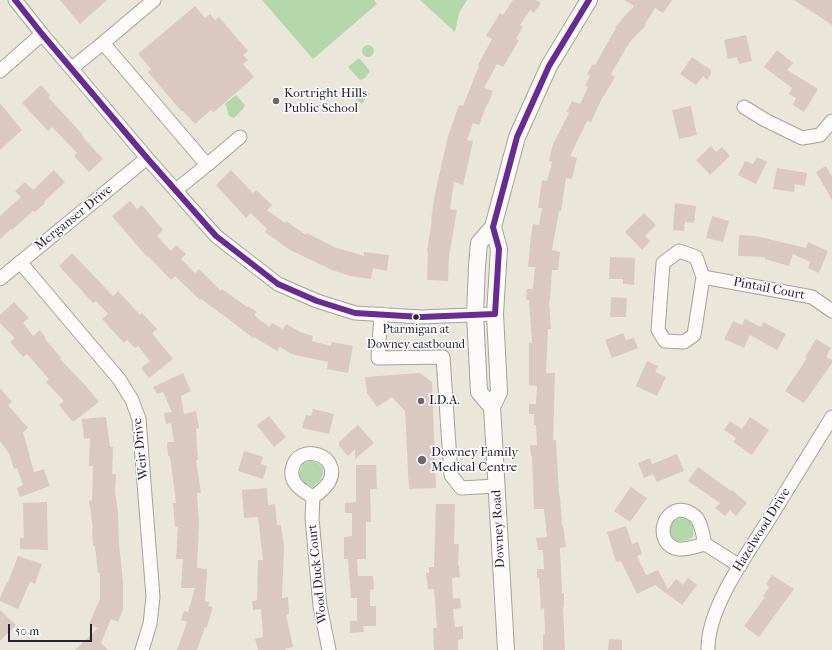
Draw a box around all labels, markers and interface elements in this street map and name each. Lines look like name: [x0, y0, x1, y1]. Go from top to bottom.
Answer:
place label: Kortright Hills Public School: [284, 86, 367, 117]
marker: Kortright Hills Public School: [271, 96, 281, 106]
street label: Merganser Drive: [32, 182, 116, 254]
street label: Pintail Court: [732, 274, 806, 304]
marker: Ptarmigan at Downey eastbound: [411, 312, 421, 322]
place label: Ptarmigan at Downey eastbound: [367, 323, 465, 351]
place label: I.D.A.: [429, 393, 460, 409]
marker: I.D.A.: [416, 396, 426, 406]
street label: Weir Drive: [130, 417, 152, 481]
place label: Downey Family Medical Centre: [431, 445, 518, 476]
marker: Downey Family Medical Centre: [416, 454, 428, 466]
street label: Hazelwood Drive: [730, 485, 794, 575]
street label: Downey Road: [489, 489, 509, 569]
street label: Wood Duck Court: [305, 523, 331, 625]
scale bar: [10, 616, 94, 642]
text: 50 m: [15, 624, 39, 638]

